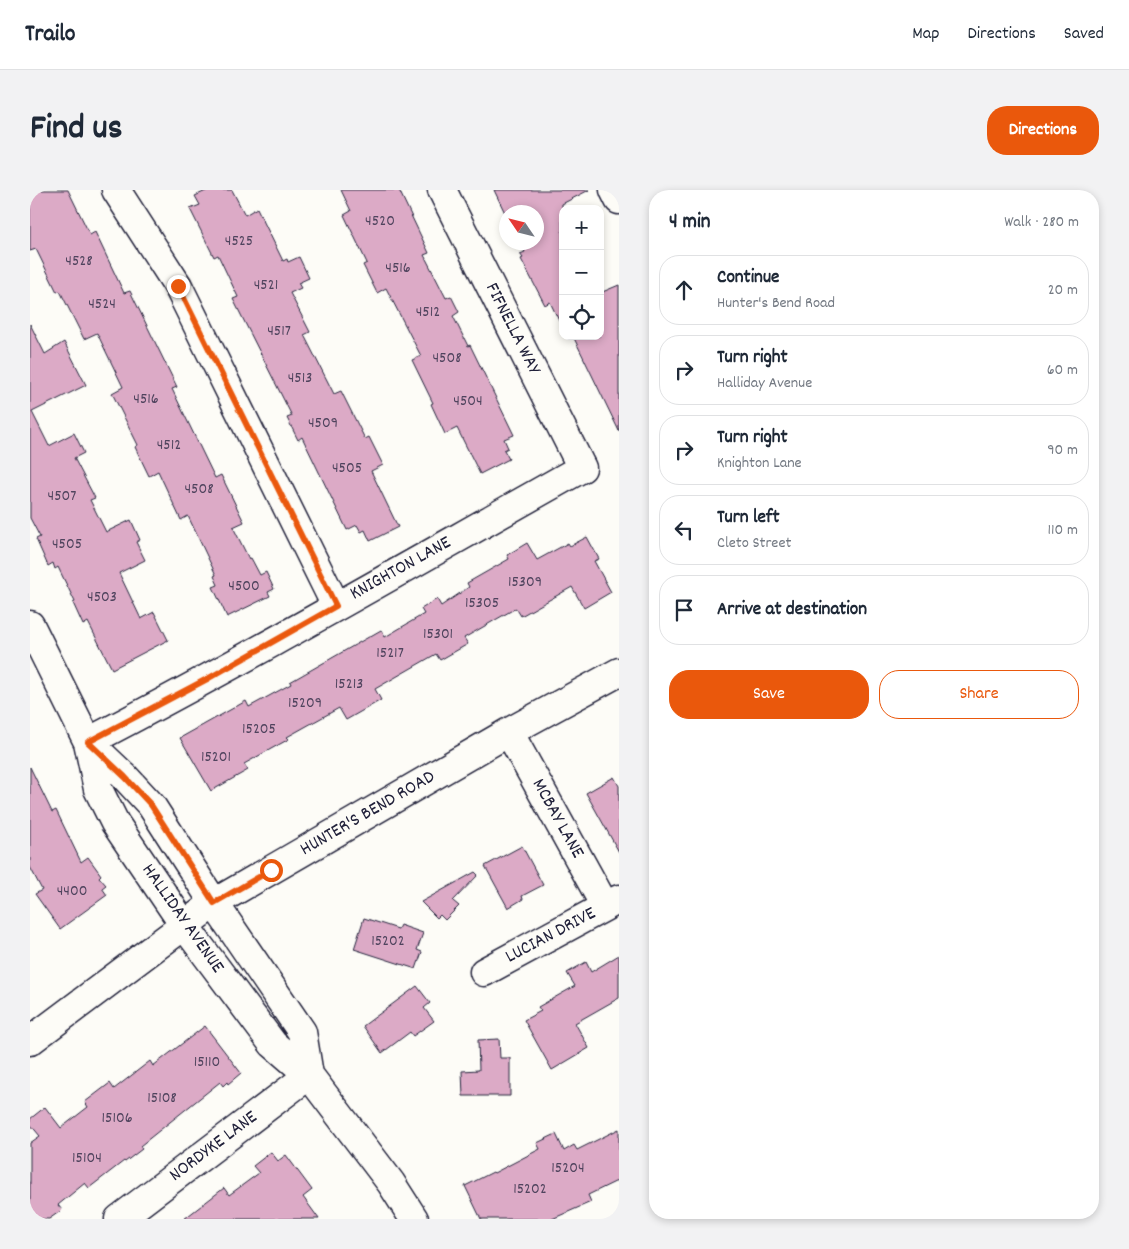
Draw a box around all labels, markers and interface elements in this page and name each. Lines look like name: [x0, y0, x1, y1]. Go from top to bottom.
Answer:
text: Trailo: [25, 18, 76, 52]
text: Map: [912, 22, 939, 47]
text: Directions: [967, 22, 1036, 47]
text: Saved: [1064, 22, 1104, 47]
text: Find us: [30, 105, 122, 155]
button: Directions: [987, 106, 1099, 155]
north arrow: [499, 205, 544, 250]
map controls: [559, 205, 604, 340]
button: +: [559, 205, 604, 250]
text: 4 min: [669, 208, 711, 238]
house number: 4520: [365, 210, 395, 233]
text: Walk · 280 m: [1004, 211, 1079, 234]
house number: 4525: [225, 230, 253, 253]
house number: 4528: [65, 250, 93, 273]
button: −: [559, 250, 604, 295]
house number: 4516: [385, 257, 411, 280]
text: Continue: [717, 265, 779, 292]
house number: 4521: [254, 274, 278, 297]
route end: [167, 275, 190, 298]
icon: ahead: [670, 276, 698, 304]
street label: FIFNELLA WAY: [477, 279, 547, 380]
text: 20 m: [1048, 279, 1078, 302]
text: Hunter's Bend Road: [717, 292, 835, 315]
house number: 4524: [88, 293, 116, 316]
button: locate: [559, 295, 604, 340]
house number: 4512: [416, 301, 440, 324]
house number: 4517: [267, 320, 291, 343]
text: Turn right: [717, 345, 788, 372]
house number: 4508: [432, 347, 462, 370]
icon: right: [670, 356, 698, 384]
text: 60 m: [1047, 359, 1078, 382]
house number: 4513: [288, 367, 312, 390]
text: Halliday Avenue: [717, 372, 812, 395]
house number: 4516: [133, 388, 159, 411]
house number: 4504: [453, 390, 483, 413]
house number: 4509: [308, 412, 338, 435]
text: Turn right: [717, 425, 788, 452]
house number: 4512: [157, 434, 181, 457]
icon: right: [670, 436, 698, 464]
text: 90 m: [1047, 439, 1078, 462]
text: Knighton Lane: [717, 452, 802, 475]
house number: 4505: [332, 457, 362, 480]
house number: 4508: [184, 478, 214, 501]
house number: 4507: [48, 485, 76, 508]
text: Turn left: [717, 505, 780, 532]
icon: left: [670, 516, 698, 544]
text: 110 m: [1048, 519, 1078, 542]
street label: KNIGHTON LANE: [346, 530, 457, 608]
text: Cleto Street: [717, 532, 791, 555]
house number: 4505: [52, 533, 82, 556]
house number: 15309: [508, 571, 542, 594]
house number: 4500: [228, 575, 260, 598]
house number: 4503: [87, 586, 117, 609]
house number: 15305: [465, 592, 499, 615]
icon: arrive: [670, 596, 698, 624]
text: Arrive at destination: [717, 597, 867, 624]
house number: 15301: [423, 623, 453, 646]
house number: 15217: [376, 642, 404, 665]
button: Save: [669, 670, 869, 719]
button: Share: [879, 670, 1079, 719]
house number: 15213: [335, 673, 363, 696]
house number: 15209: [288, 692, 322, 715]
house number: 15205: [242, 718, 276, 741]
house number: 15201: [201, 746, 231, 769]
street label: HUNTER'S BEND ROAD: [296, 764, 441, 864]
street label: MCBAY LANE: [524, 774, 590, 864]
street label: HALLIDAY AVENUE: [134, 859, 230, 980]
route start: [260, 859, 283, 882]
house number: 4400: [57, 880, 87, 903]
street label: LUCIAN DRIVE: [501, 901, 601, 971]
house number: 15202: [371, 930, 405, 953]
house number: 15110: [194, 1051, 220, 1074]
house number: 15108: [147, 1087, 177, 1110]
street label: NORDYKE LANE: [164, 1105, 264, 1189]
house number: 15106: [102, 1107, 133, 1130]
house number: 15104: [72, 1147, 102, 1170]
house number: 15204: [551, 1157, 585, 1180]
house number: 15202: [513, 1178, 547, 1201]

